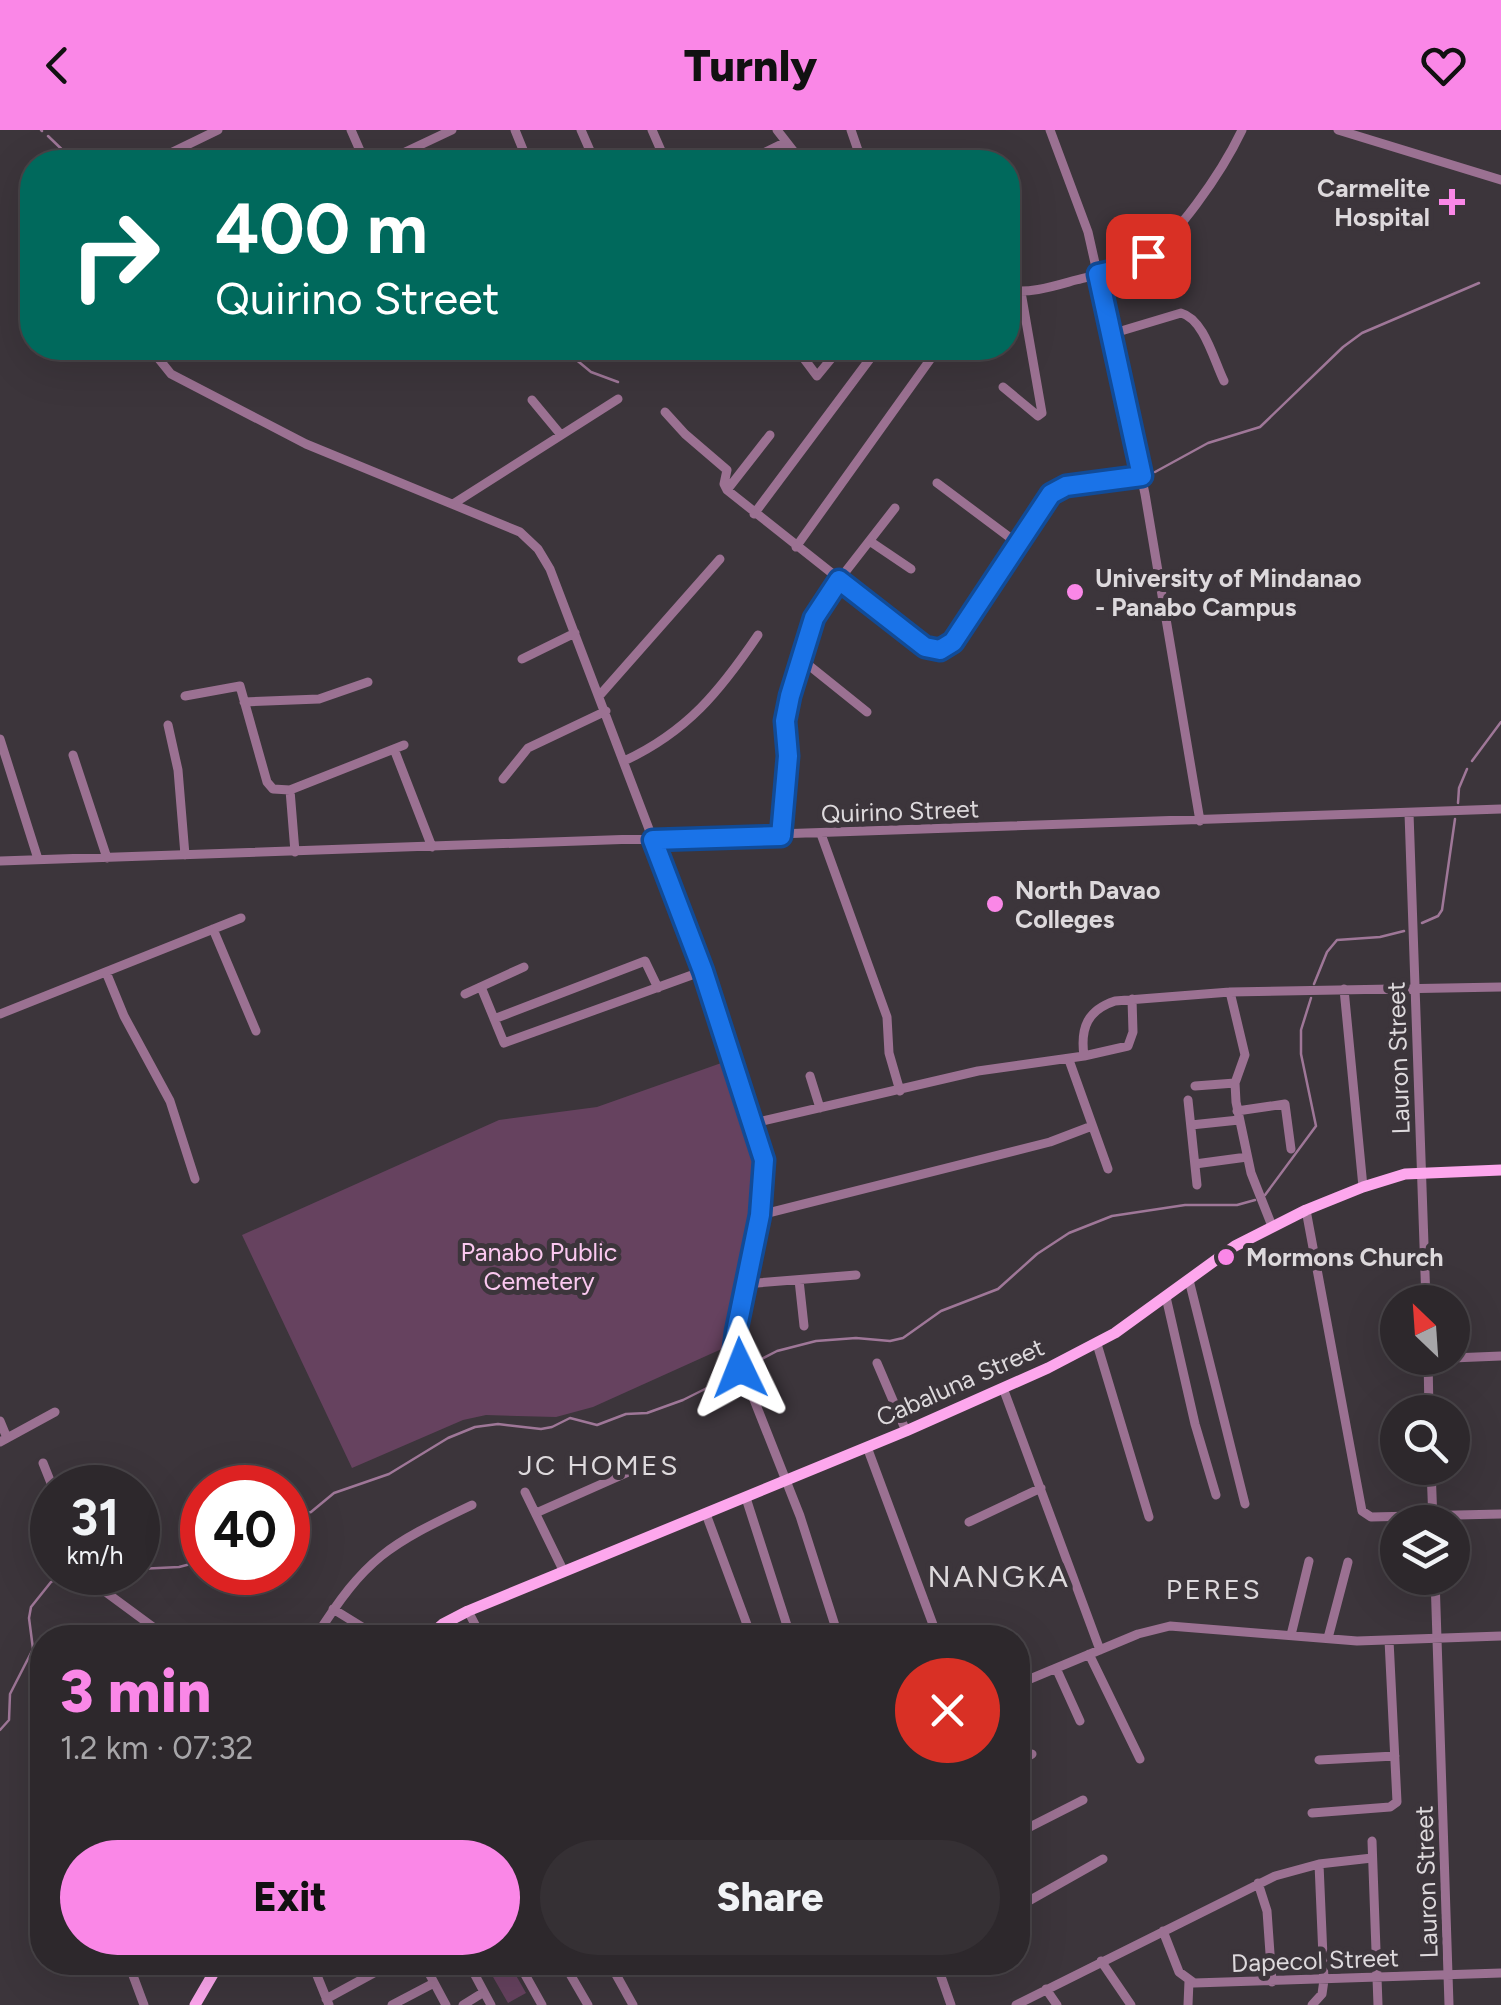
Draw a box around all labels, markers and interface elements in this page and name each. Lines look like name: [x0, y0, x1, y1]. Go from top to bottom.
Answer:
icon: back: [30, 38, 85, 93]
text: Turnly: [684, 38, 817, 92]
icon: heart: [1416, 38, 1471, 93]
place label: Carmelite Hospital: [1317, 173, 1430, 232]
text: 400 m: [215, 186, 428, 271]
marker: Carmelite Hospital: [1439, 189, 1465, 215]
icon: right: [50, 190, 180, 320]
pin: [1106, 214, 1191, 299]
icon: arrive: [1121, 229, 1176, 284]
text: Quirino Street: [215, 271, 500, 325]
place label: University of Mindanao - Panabo Campus: [1095, 563, 1362, 622]
marker: University of Mindanao - Panabo Campus: [1064, 581, 1086, 603]
street label: Quirino Street: [820, 793, 980, 829]
place label: North Davao Colleges: [1015, 875, 1160, 934]
marker: North Davao Colleges: [984, 893, 1006, 915]
street label: Lauron Street: [1380, 981, 1416, 1135]
park label: Panabo Public Cemetery: [461, 1237, 617, 1296]
place label: Mormons Church: [1246, 1242, 1444, 1272]
marker: Mormons Church: [1215, 1246, 1237, 1268]
north arrow: [1380, 1285, 1470, 1375]
map controls: [1380, 1285, 1470, 1595]
position arrow: [688, 1316, 792, 1420]
street label: Cabaluna Street: [871, 1332, 1049, 1432]
button: search: [1380, 1395, 1470, 1485]
district label: JC HOMES: [518, 1448, 680, 1482]
speed limit sign: 40: [180, 1465, 310, 1595]
text: 31: [71, 1487, 119, 1548]
button: layers: [1380, 1505, 1470, 1595]
text: km/h: [66, 1540, 124, 1570]
district label: NANGKA: [927, 1558, 1071, 1595]
district label: PERES: [1166, 1572, 1262, 1606]
text: 3 min: [60, 1655, 212, 1727]
button: close: [895, 1658, 1000, 1763]
text: 1.2 km · 07:32: [60, 1729, 253, 1767]
street label: Lauron Street: [1408, 1805, 1444, 1959]
button: Exit: [60, 1840, 520, 1955]
button: Share: [540, 1840, 1000, 1955]
street label: Dapecol Street: [1230, 1942, 1400, 1978]

